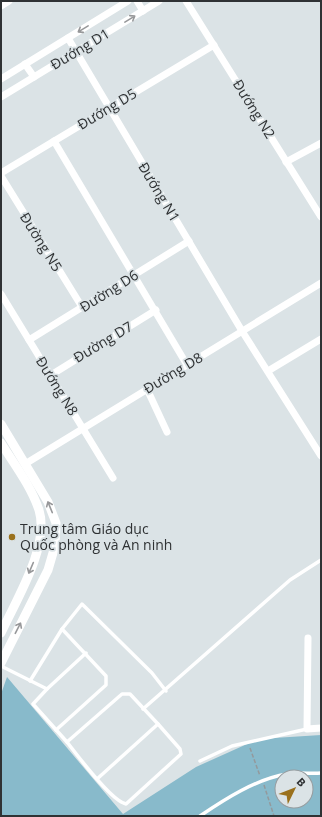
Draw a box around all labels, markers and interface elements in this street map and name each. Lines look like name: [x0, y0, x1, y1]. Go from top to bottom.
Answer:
one-way arrow: [124, 14, 136, 22]
street label: Đướng D1: [47, 23, 113, 74]
one-way arrow: [77, 25, 89, 33]
street label: Đướng N2: [229, 76, 280, 142]
street label: Đướng D5: [74, 83, 140, 134]
street label: Đướng N1: [134, 158, 185, 225]
street label: Đường N5: [16, 209, 67, 275]
street label: Đường D6: [76, 265, 142, 316]
street label: Đường D7: [70, 316, 136, 367]
street label: Đường D8: [140, 347, 206, 398]
street label: Đướng N8: [32, 353, 83, 419]
one-way arrow: [46, 502, 53, 514]
place label: Trung tâm Giáo dục Quốc phòng và An ninh: [20, 519, 172, 554]
marker: Trung tâm Giáo dục Quốc phòng và An ninh: [7, 532, 17, 542]
one-way arrow: [27, 562, 34, 574]
one-way arrow: [15, 622, 23, 634]
north arrow: [274, 769, 314, 809]
text: B: [294, 774, 310, 790]

